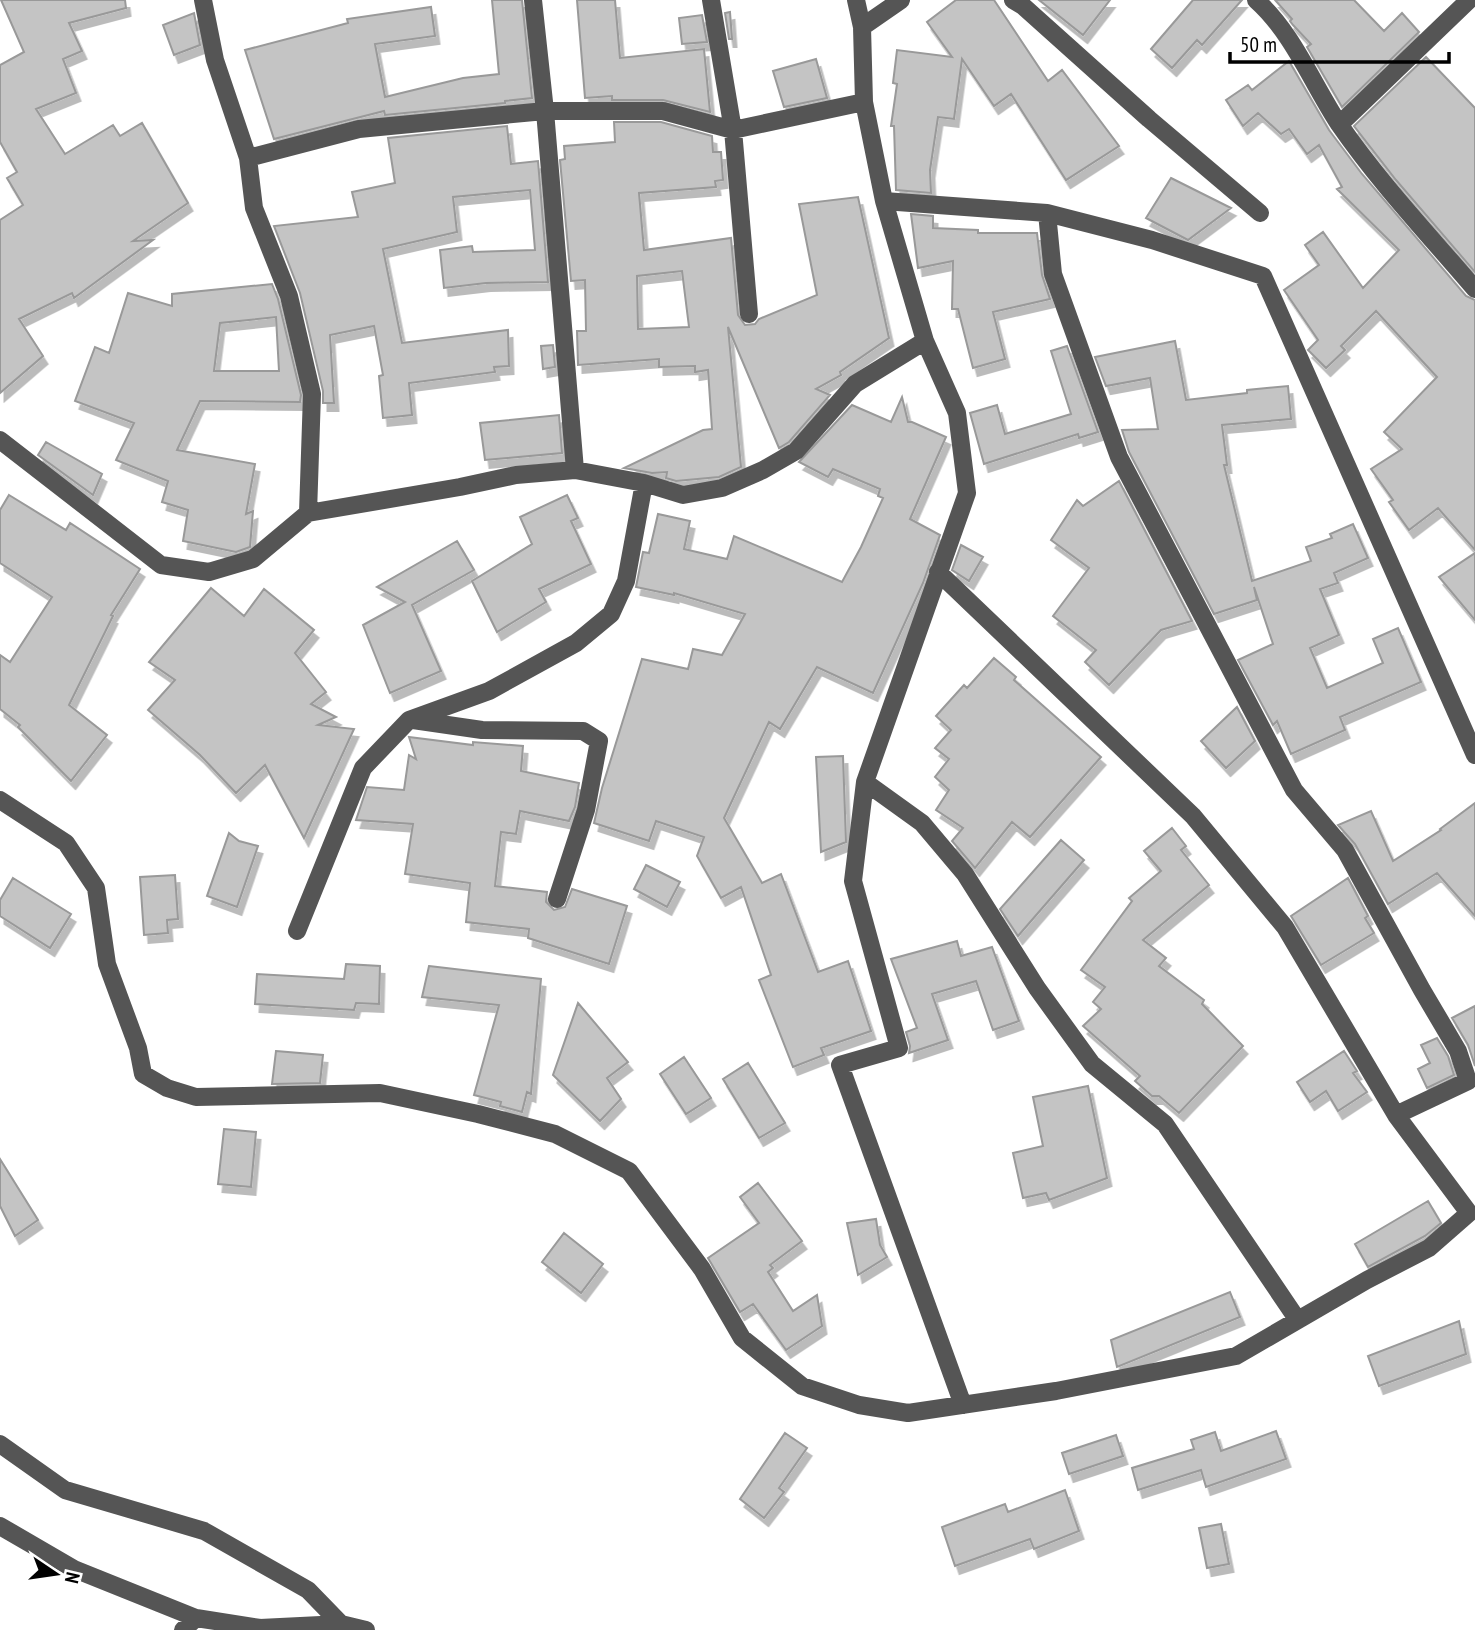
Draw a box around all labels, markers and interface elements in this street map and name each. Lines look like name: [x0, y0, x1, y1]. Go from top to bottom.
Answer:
scale bar: [1230, 21, 1449, 65]
text: 50 m: [1240, 31, 1277, 58]
north arrow: [21, 1539, 91, 1609]
text: N: [60, 1570, 85, 1586]

